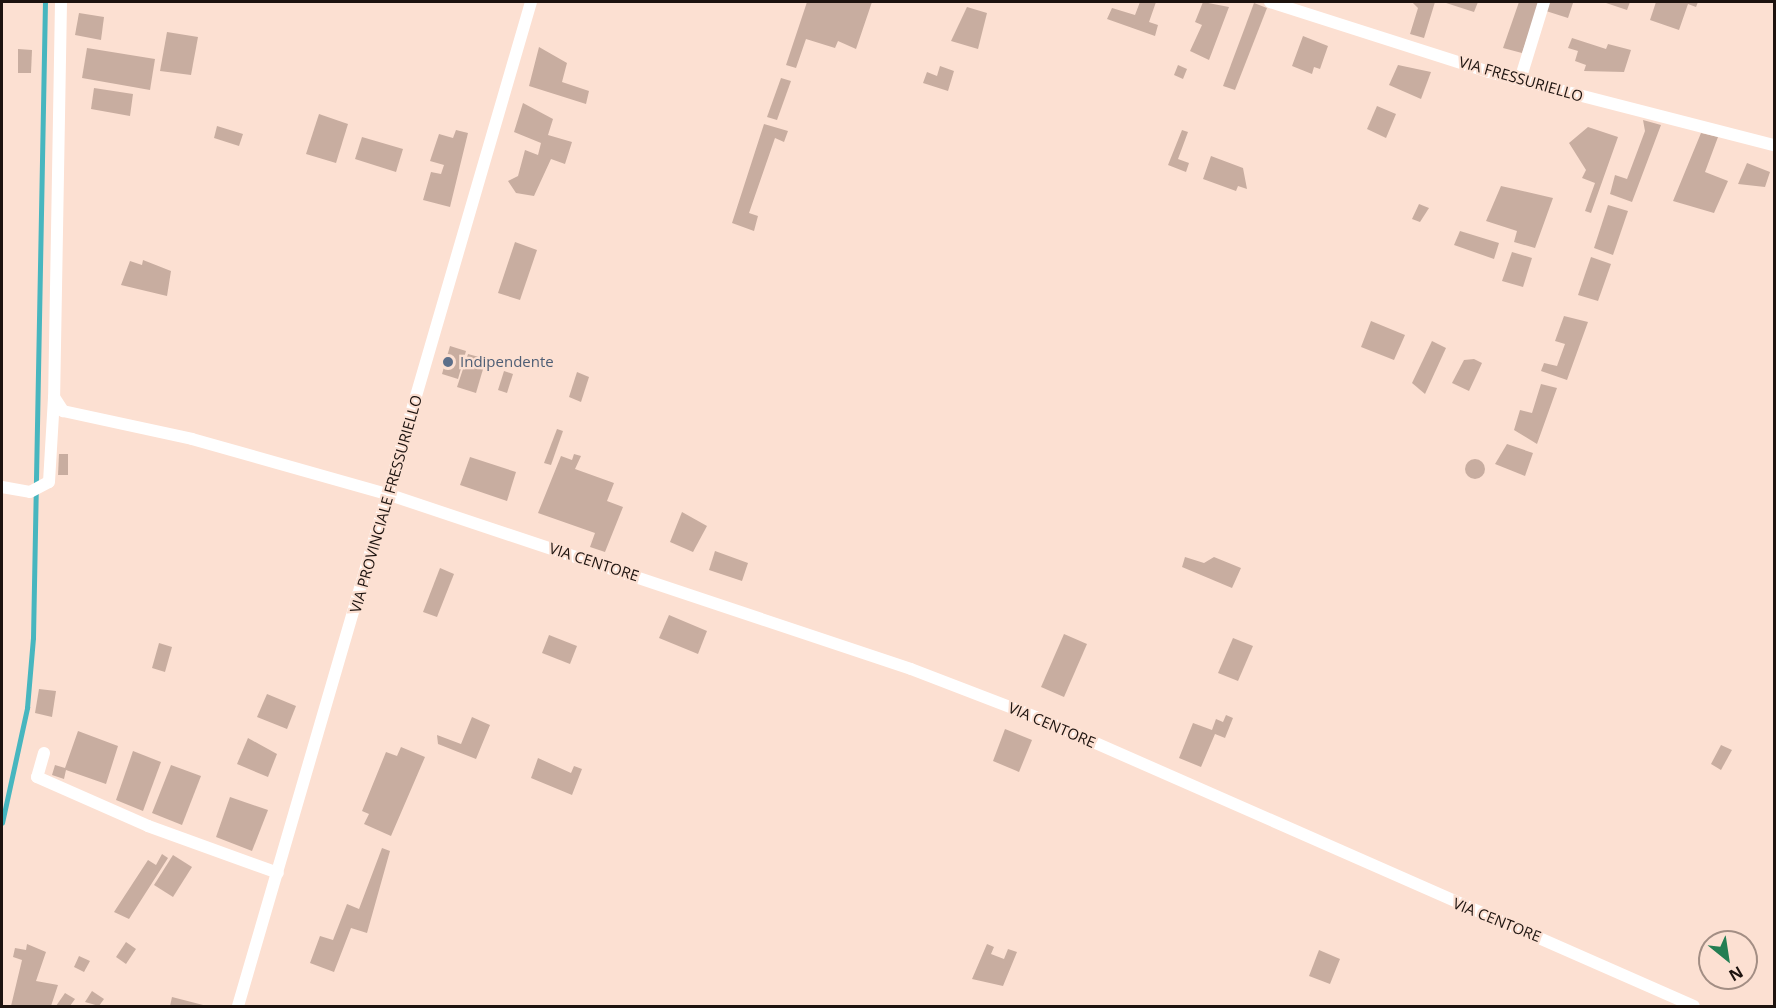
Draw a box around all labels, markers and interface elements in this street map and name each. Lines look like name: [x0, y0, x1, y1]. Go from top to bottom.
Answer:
street label: VIA FRESSURIELLO: [1457, 53, 1585, 105]
place label: Indipendente: [460, 353, 554, 371]
marker: Indipendente: [441, 355, 455, 369]
street label: VIA PROVINCIALE FRESSURIELLO: [346, 393, 426, 615]
street label: VIA CENTORE: [547, 539, 641, 585]
street label: VIA CENTORE: [1006, 699, 1098, 751]
street label: VIA CENTORE: [1450, 894, 1544, 946]
north arrow: [1698, 930, 1758, 990]
text: N: [1725, 961, 1747, 987]

